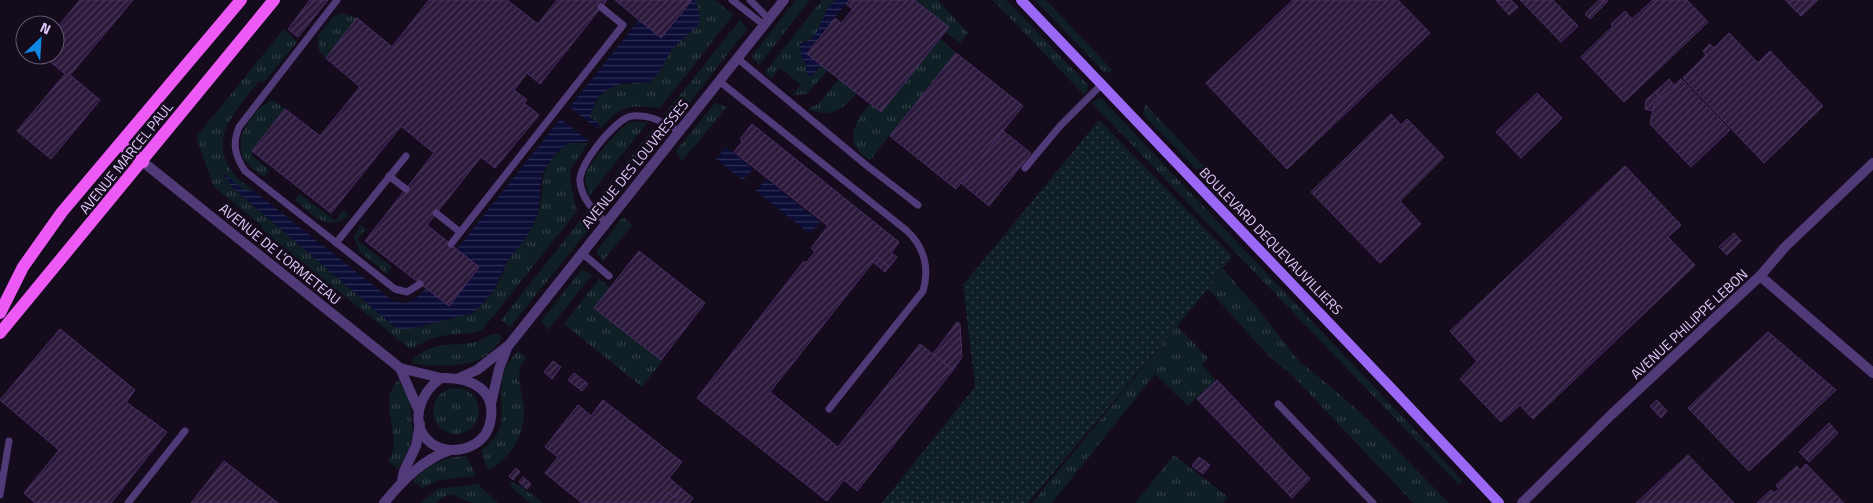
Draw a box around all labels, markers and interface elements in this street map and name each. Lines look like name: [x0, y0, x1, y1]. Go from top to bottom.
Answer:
north arrow: [15, 15, 65, 65]
text: N: [37, 16, 55, 39]
street label: AVENUE DES LOUVRESSES: [576, 95, 693, 233]
street label: AVENUE MARCEL PAUL: [74, 97, 178, 218]
street label: BOULEVARD DEQUEVAUVILLIERS: [1195, 162, 1348, 319]
street label: AVENUE DE L'ORMETEAU: [215, 198, 346, 309]
street label: AVENUE PHILIPPE LEBON: [1625, 264, 1752, 384]

